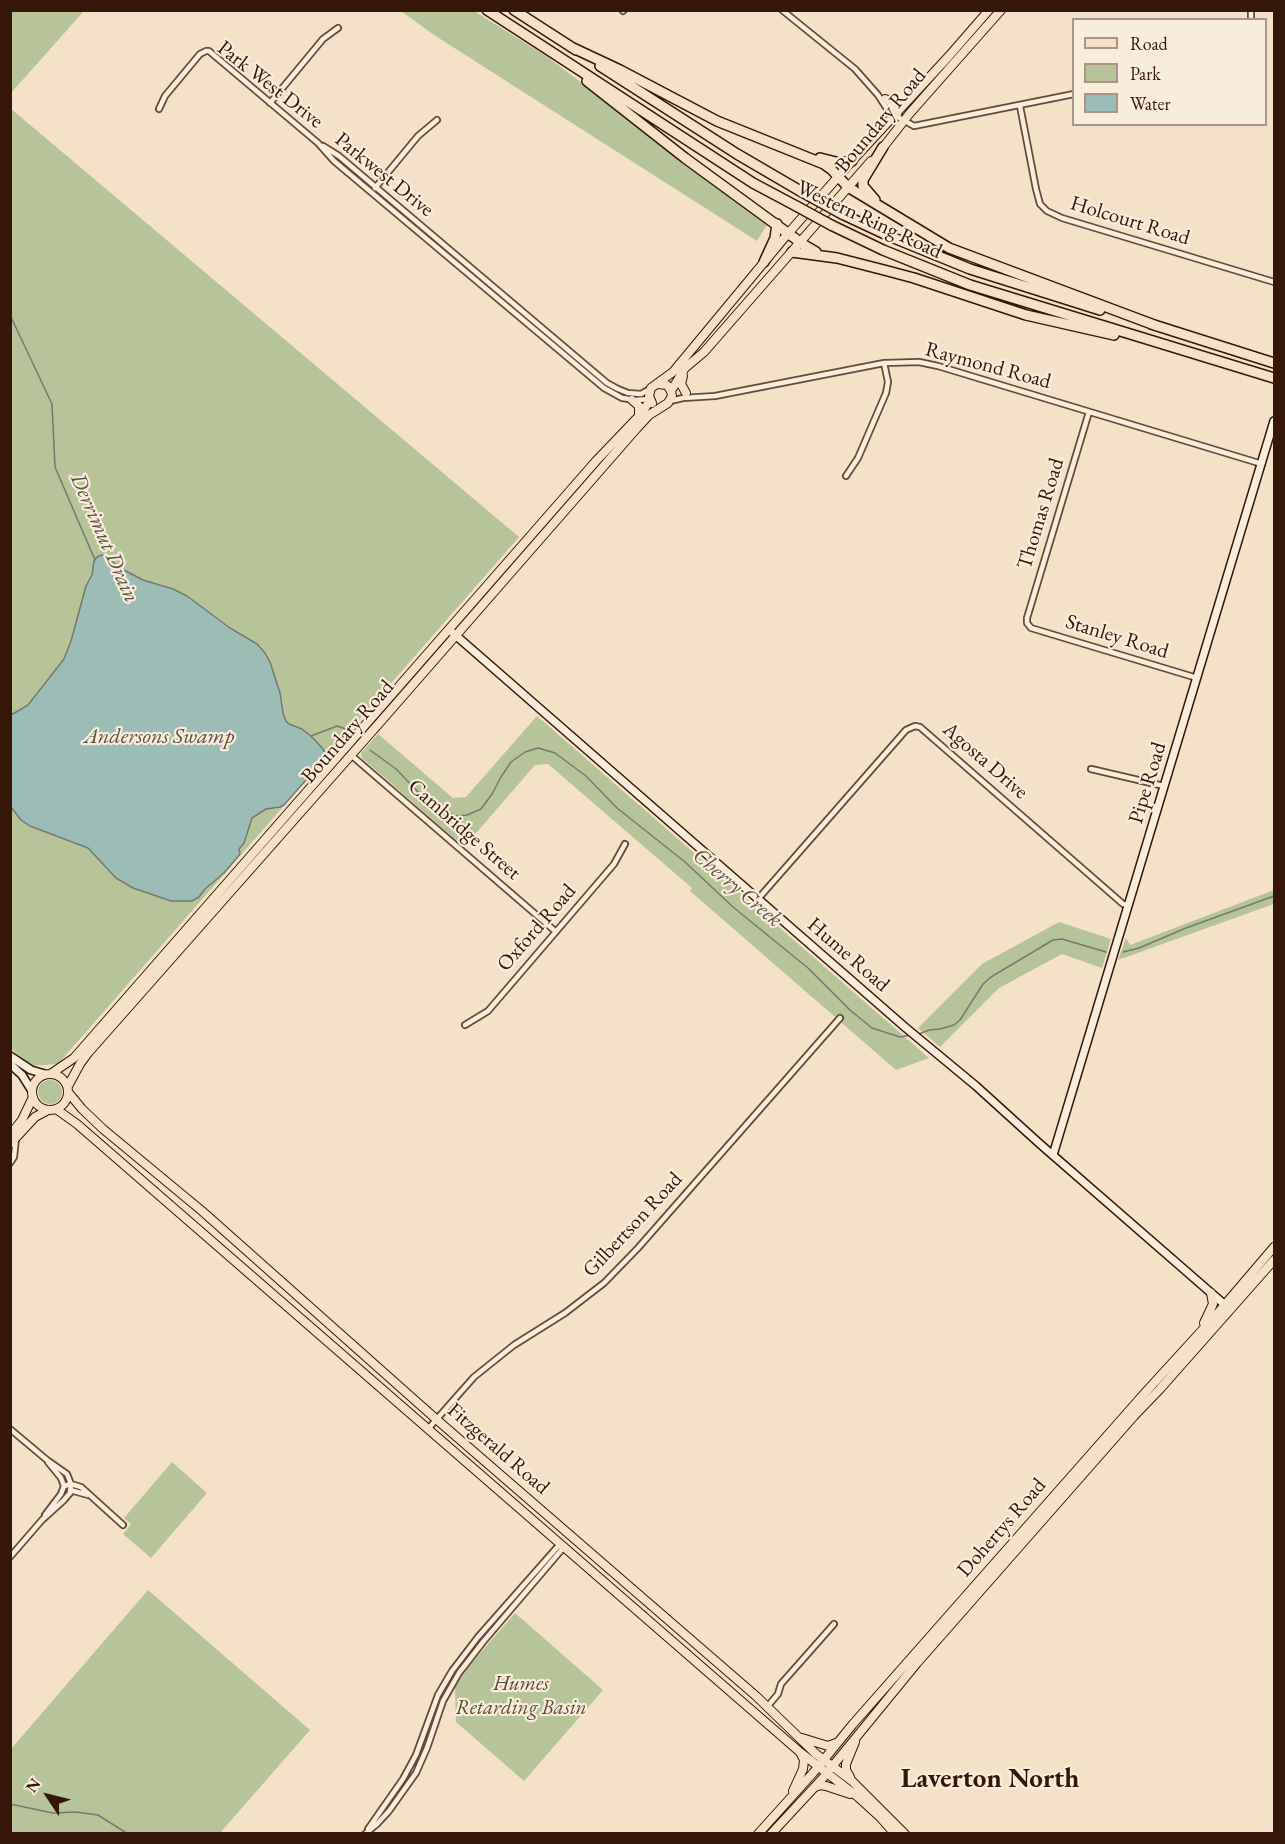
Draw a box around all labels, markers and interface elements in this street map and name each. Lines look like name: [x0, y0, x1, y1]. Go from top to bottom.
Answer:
legend: [1072, 18, 1267, 126]
text: Road: [1130, 32, 1168, 55]
street label: Park West Drive: [212, 36, 328, 134]
text: Park: [1130, 62, 1161, 85]
street label: Boundary Road: [830, 64, 932, 178]
text: Water: [1130, 92, 1171, 115]
street label: Parkwest Drive: [329, 127, 439, 223]
street label: Western Ring Road: [792, 175, 946, 265]
street label: Holcourt Road: [1067, 191, 1193, 251]
street label: Raymond Road: [922, 337, 1054, 395]
street label: Thomas Road: [1012, 455, 1070, 573]
water label: Derrimut Drain: [64, 469, 144, 607]
street label: Stanley Road: [1062, 609, 1172, 665]
street label: Boundary Road: [296, 675, 400, 789]
street label: Agosta Drive: [937, 717, 1033, 805]
water label: Andersons Swamp: [84, 724, 234, 750]
street label: Pipe Road: [1124, 739, 1172, 827]
street label: Cambridge Street: [403, 774, 525, 886]
water label: Cherry Creek: [687, 843, 787, 933]
street label: Oxford Road: [492, 879, 582, 977]
street label: Hume Road: [802, 912, 894, 998]
street label: Gilbertson Road: [578, 1167, 688, 1283]
street label: Fitzgerald Road: [442, 1398, 554, 1500]
street label: Dohertys Road: [952, 1473, 1052, 1583]
park label: Humes Retarding Basin: [455, 1671, 587, 1721]
district label: Laverton North: [901, 1764, 1079, 1796]
north arrow: [18, 1766, 78, 1826]
text: N: [21, 1774, 45, 1797]

